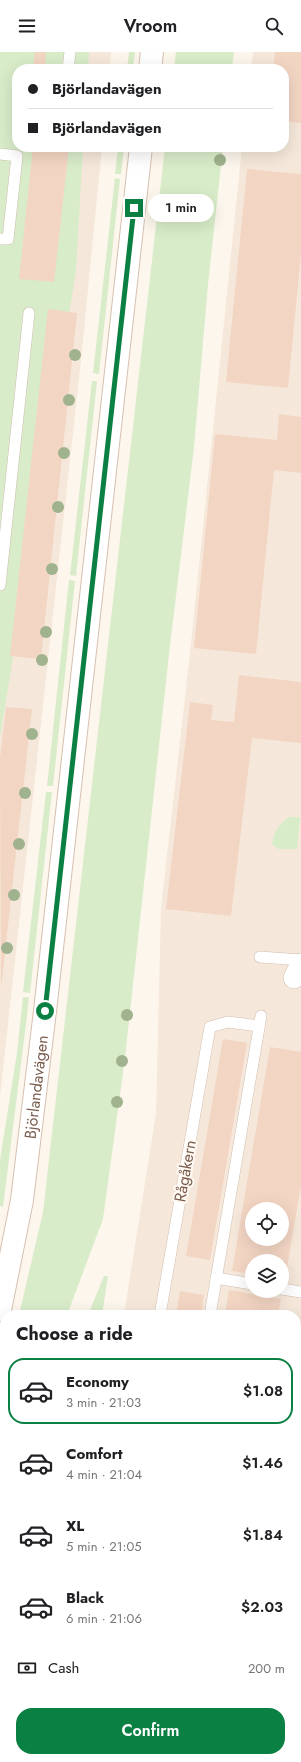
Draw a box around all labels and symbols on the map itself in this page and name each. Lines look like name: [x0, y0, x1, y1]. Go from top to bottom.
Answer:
callout: 1 min: [148, 194, 214, 222]
route end: [125, 199, 143, 217]
route start: [36, 1002, 54, 1020]
street label: Björlandavägen: [18, 1034, 53, 1140]
street label: Rågåkern: [168, 1138, 202, 1204]

